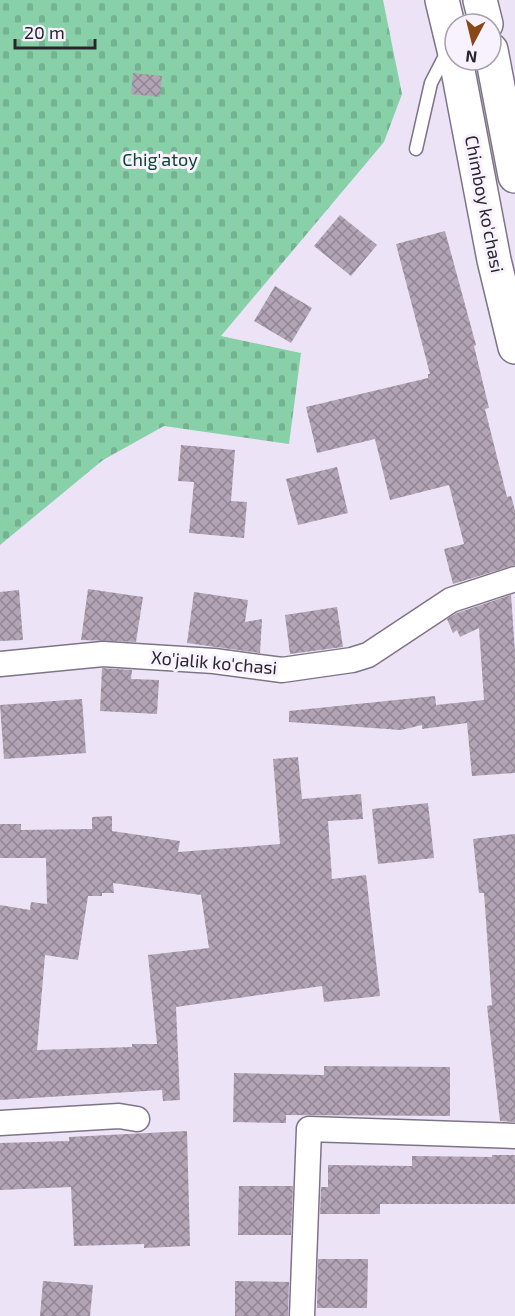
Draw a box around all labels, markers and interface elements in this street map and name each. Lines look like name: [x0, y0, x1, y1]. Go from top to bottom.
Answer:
scale bar: [15, 12, 94, 50]
north arrow: [443, 12, 503, 72]
text: 20 m: [24, 21, 65, 43]
text: N: [464, 47, 478, 68]
street label: Chimboy ko'chasi: [461, 133, 509, 274]
park label: Chig'atoy: [122, 148, 198, 170]
street label: Xo'jalik ko'chasi: [150, 646, 278, 678]

